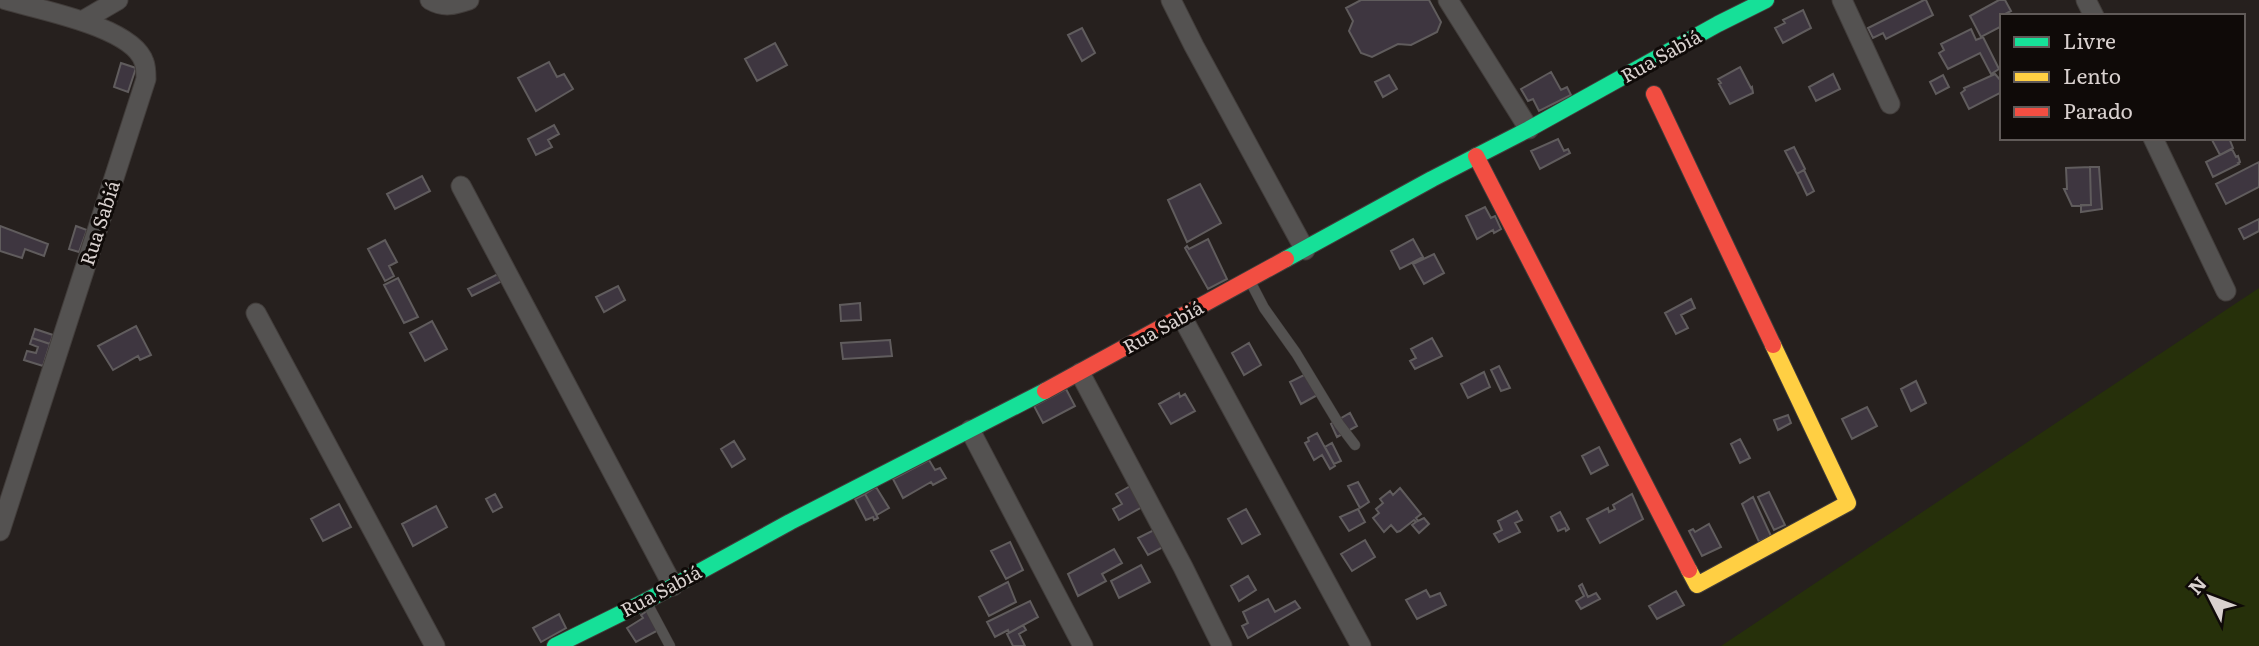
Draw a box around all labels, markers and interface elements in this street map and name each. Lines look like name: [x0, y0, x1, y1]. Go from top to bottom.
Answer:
legend: [2000, 14, 2245, 140]
street label: Rua Sabiá: [1615, 21, 1706, 89]
text: Livre: [2063, 24, 2116, 55]
text: Lento: [2063, 59, 2121, 90]
text: Parado: [2063, 94, 2133, 125]
street label: Rua Sabiá: [72, 176, 126, 269]
street label: Rua Sabiá: [1117, 292, 1208, 360]
street label: Rua Sabiá: [615, 557, 707, 623]
north arrow: [2175, 562, 2245, 632]
text: N: [2181, 570, 2212, 600]

